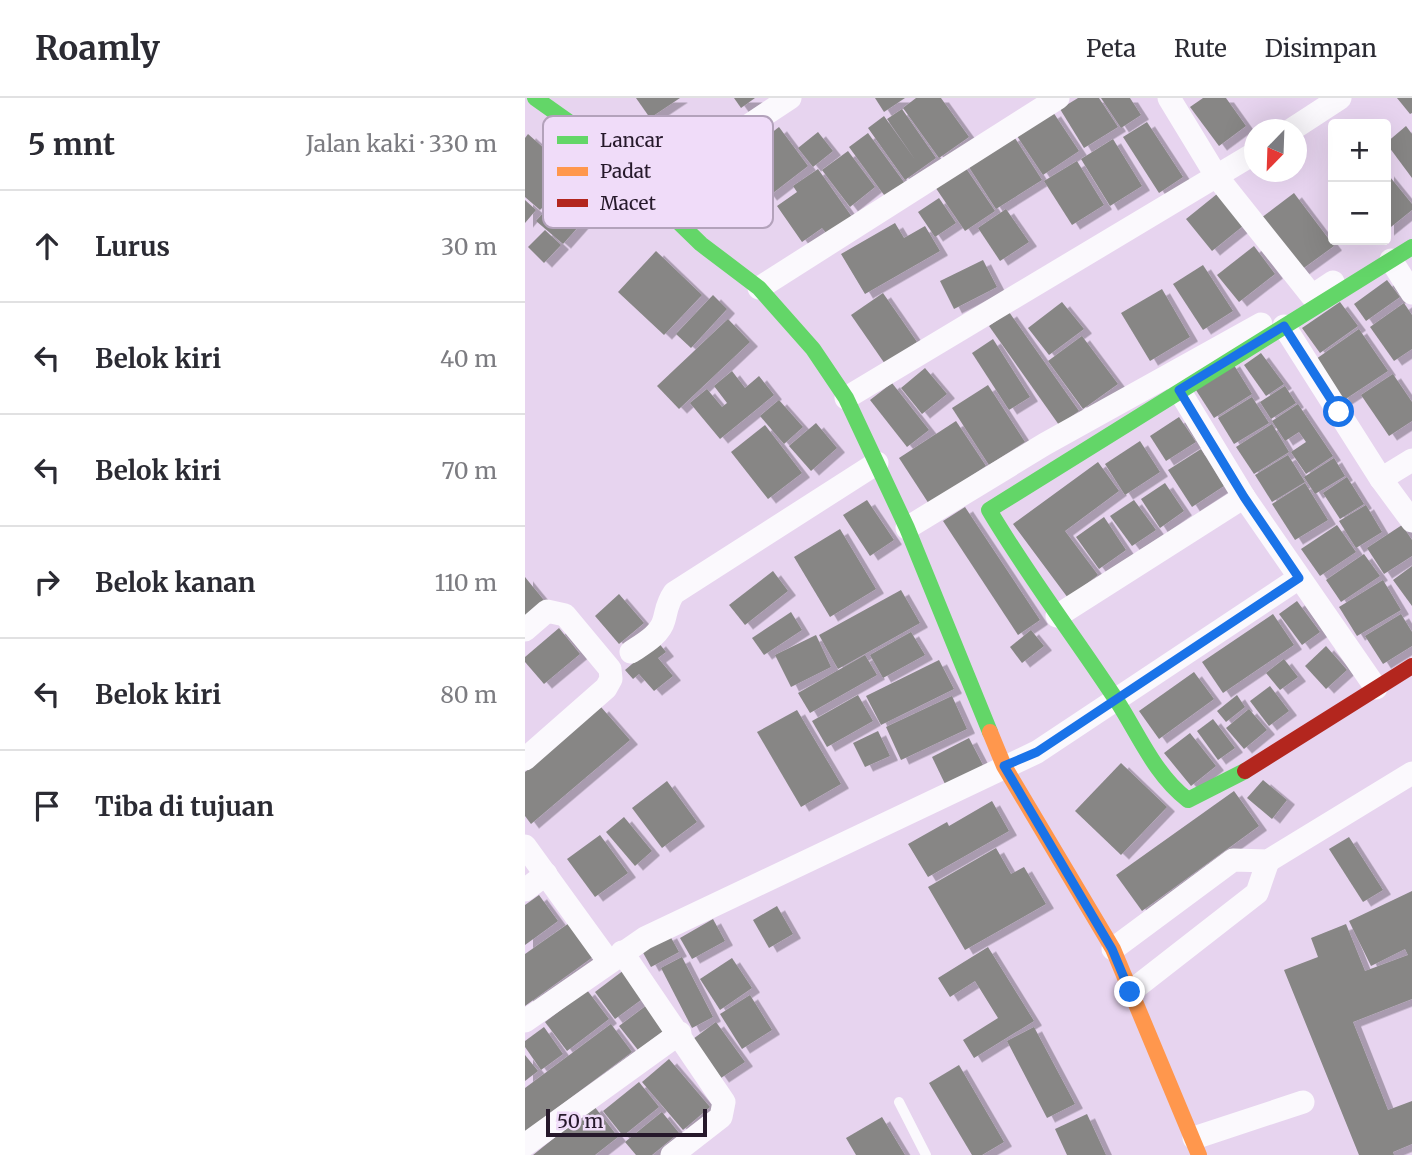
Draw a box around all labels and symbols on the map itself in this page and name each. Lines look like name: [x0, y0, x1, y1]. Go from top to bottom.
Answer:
legend: [543, 116, 773, 228]
north arrow: [1244, 119, 1307, 182]
text: Lancar: [600, 128, 664, 152]
text: Padat: [600, 159, 652, 183]
text: Macet: [600, 191, 656, 215]
route start: [1323, 396, 1354, 427]
route end: [1114, 976, 1145, 1007]
scale bar: [546, 1106, 707, 1138]

